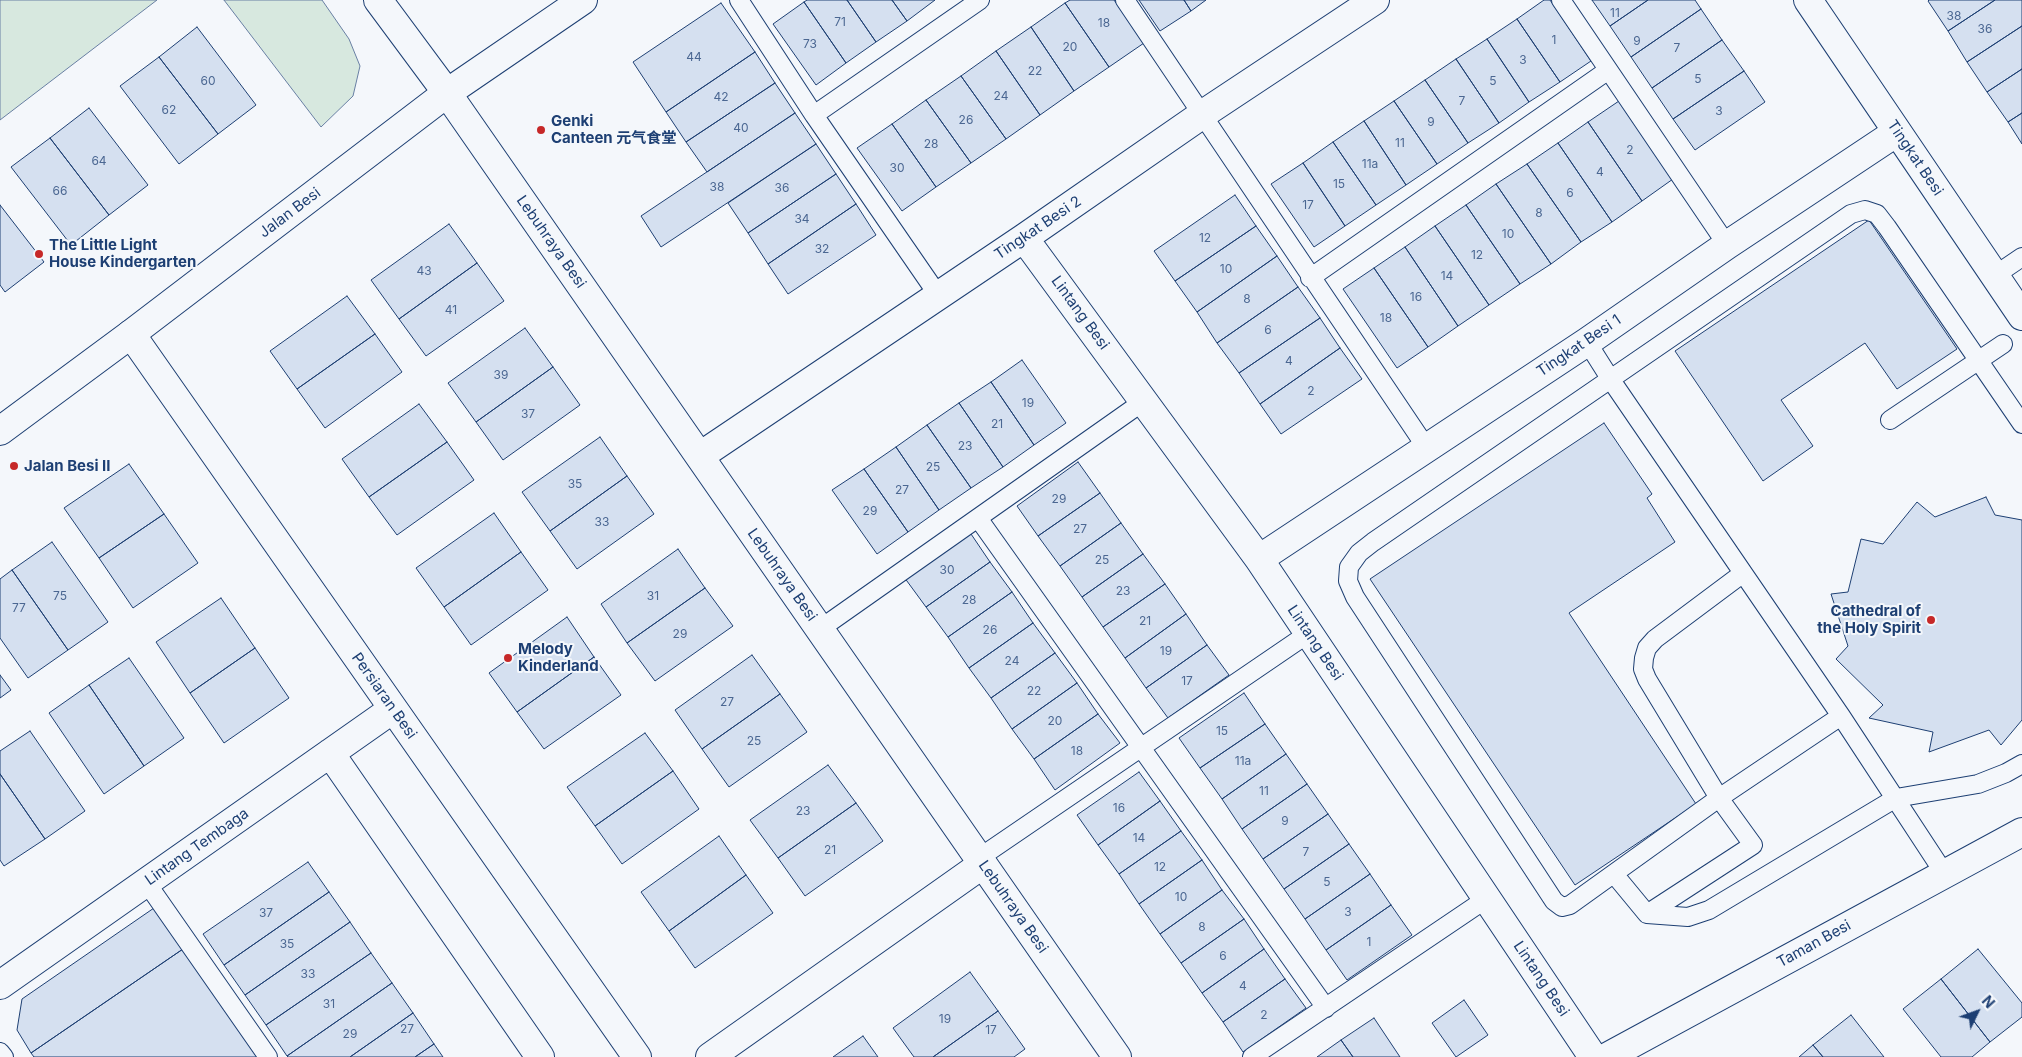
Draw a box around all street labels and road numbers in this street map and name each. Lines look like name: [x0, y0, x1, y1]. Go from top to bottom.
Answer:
street label: Tingkat Besi: [1883, 117, 1947, 199]
street label: Jalan Besi: [256, 184, 324, 242]
street label: Lebuhraya Besi: [512, 192, 590, 292]
street label: Tingkat Besi 2: [991, 192, 1085, 264]
street label: Lintang Besi: [1047, 273, 1113, 353]
street label: Tingkat Besi 1: [1534, 311, 1624, 381]
street label: Lebuhraya Besi: [743, 525, 821, 625]
street label: Lintang Besi: [1283, 602, 1347, 684]
street label: Persiaran Besi: [348, 649, 420, 743]
street label: Lintang Tembaga: [142, 805, 252, 889]
street label: Lebuhraya Besi: [974, 857, 1052, 957]
street label: Taman Besi: [1774, 916, 1854, 972]
street label: Lintang Besi: [1509, 938, 1573, 1020]

